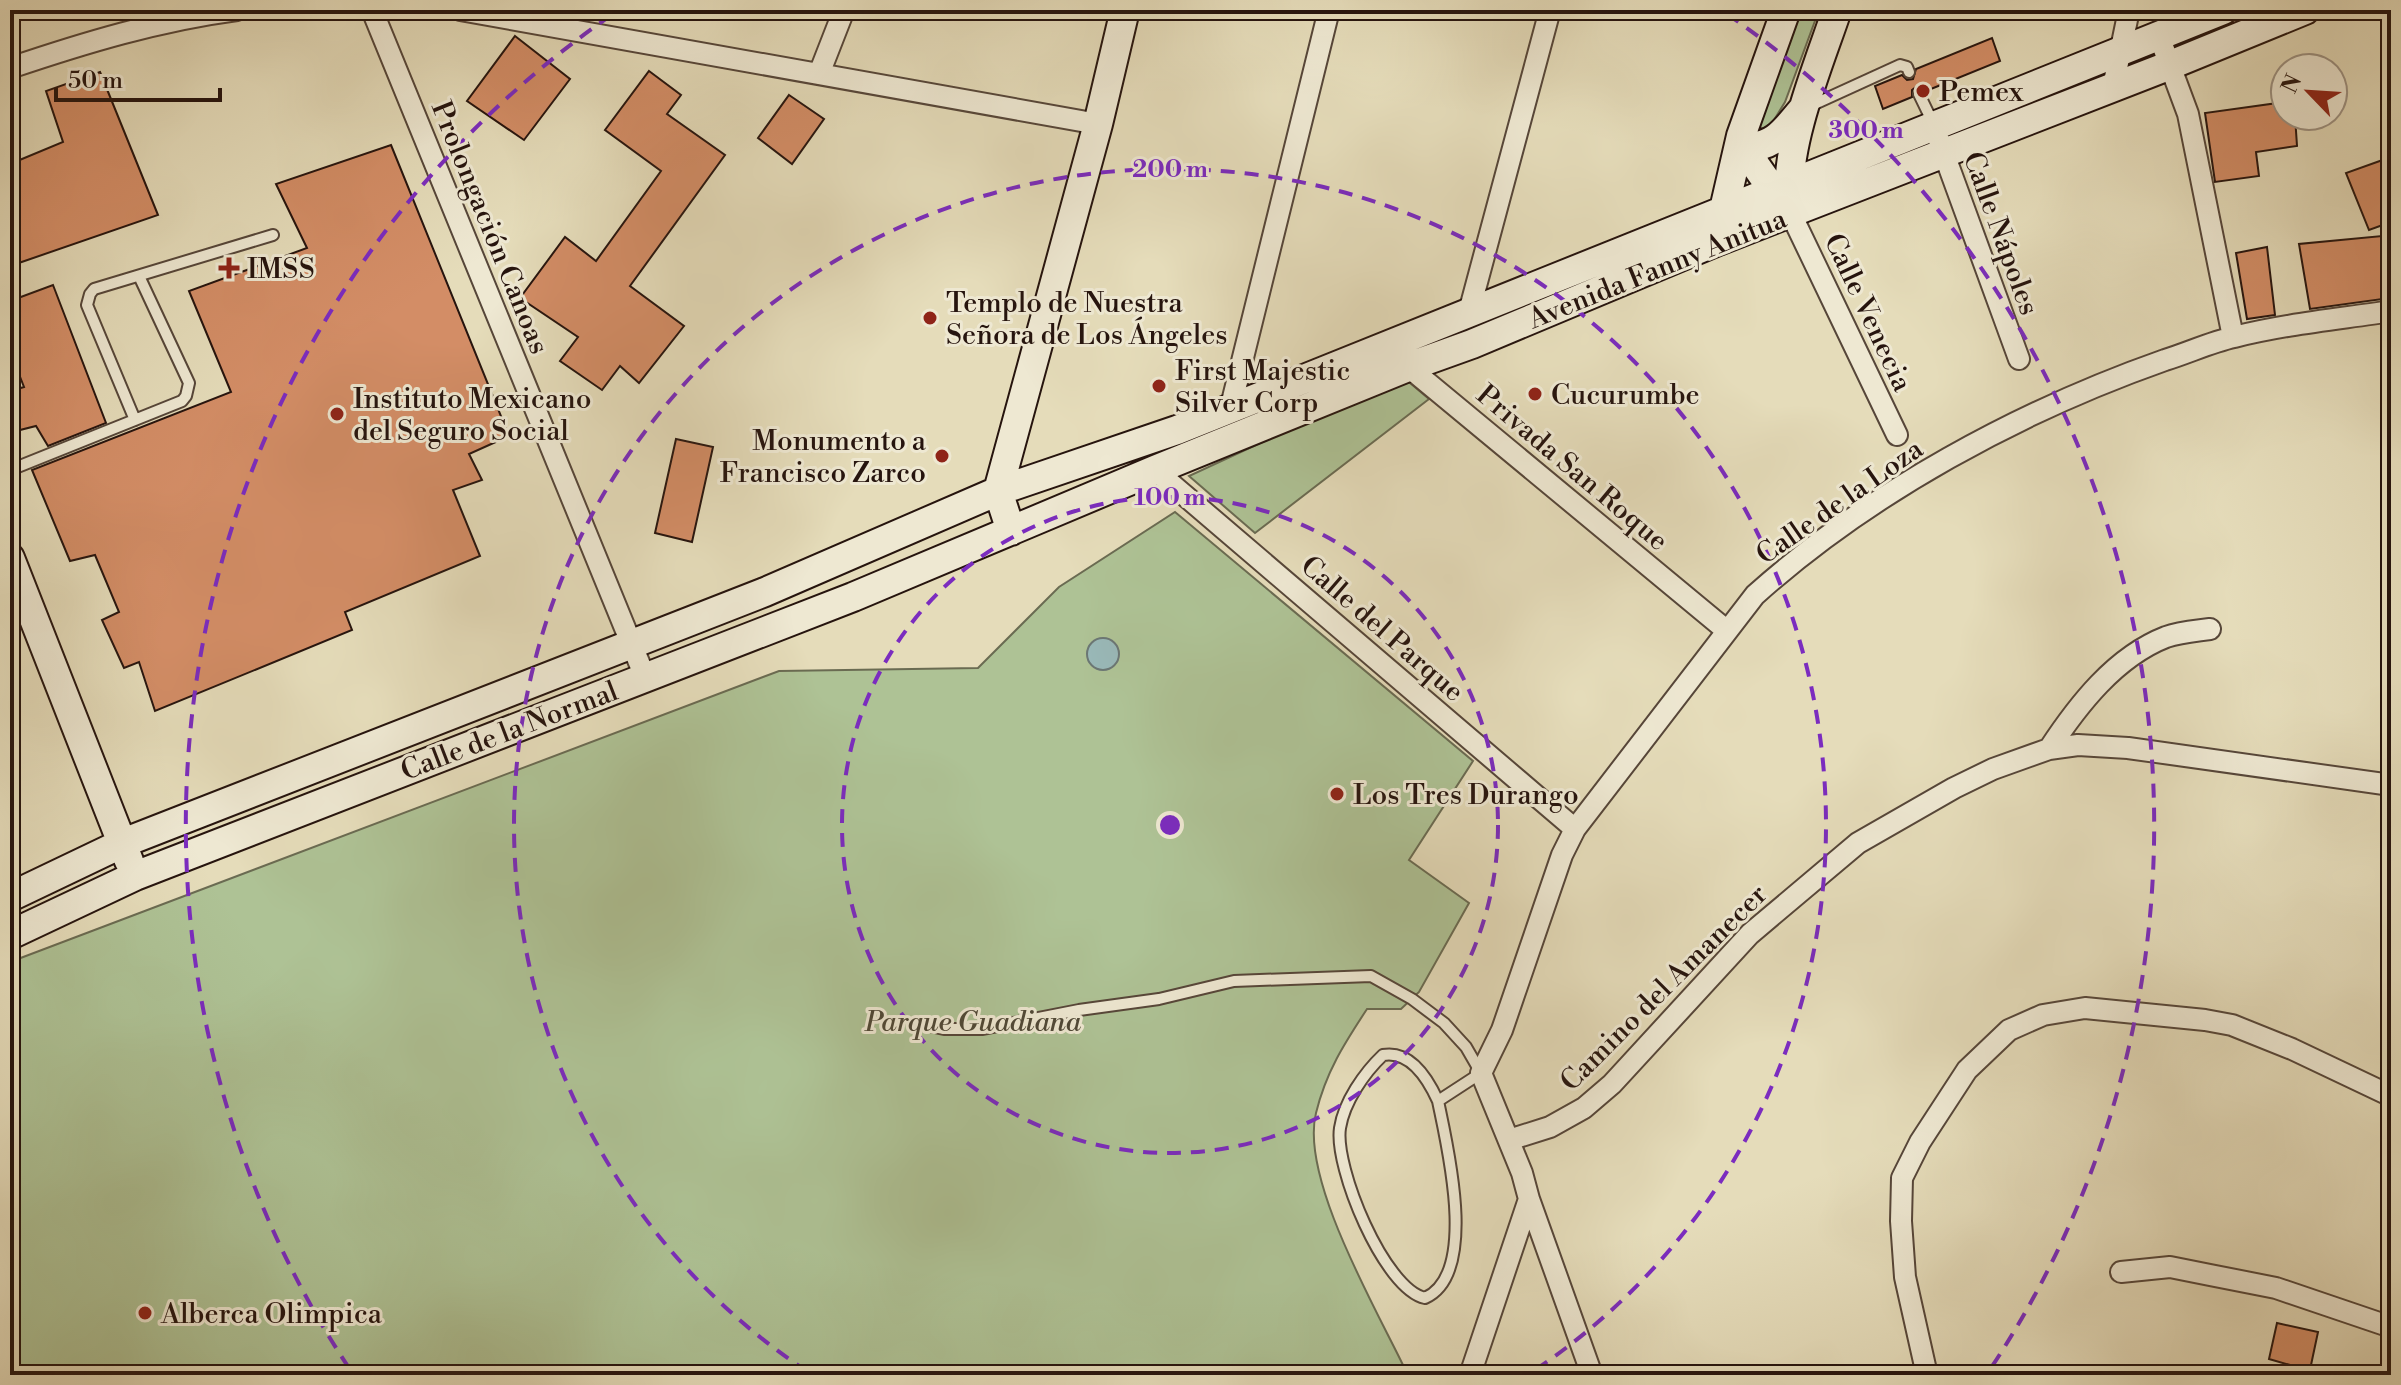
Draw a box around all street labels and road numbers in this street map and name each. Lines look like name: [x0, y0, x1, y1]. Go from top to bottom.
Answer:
street label: Prolongación Canoas: [423, 96, 556, 359]
street label: Calle Nápoles: [1955, 147, 2046, 320]
street label: Avenida Fanny Anitua: [1522, 201, 1793, 338]
street label: Calle Venecia: [1816, 228, 1920, 398]
street label: Privada San Roque: [1469, 378, 1675, 559]
street label: Calle de la Loza: [1750, 431, 1931, 573]
street label: Calle del Parque: [1293, 549, 1471, 710]
street label: Calle de la Normal: [396, 674, 623, 789]
street label: Camino del Amanecer: [1553, 877, 1775, 1099]

